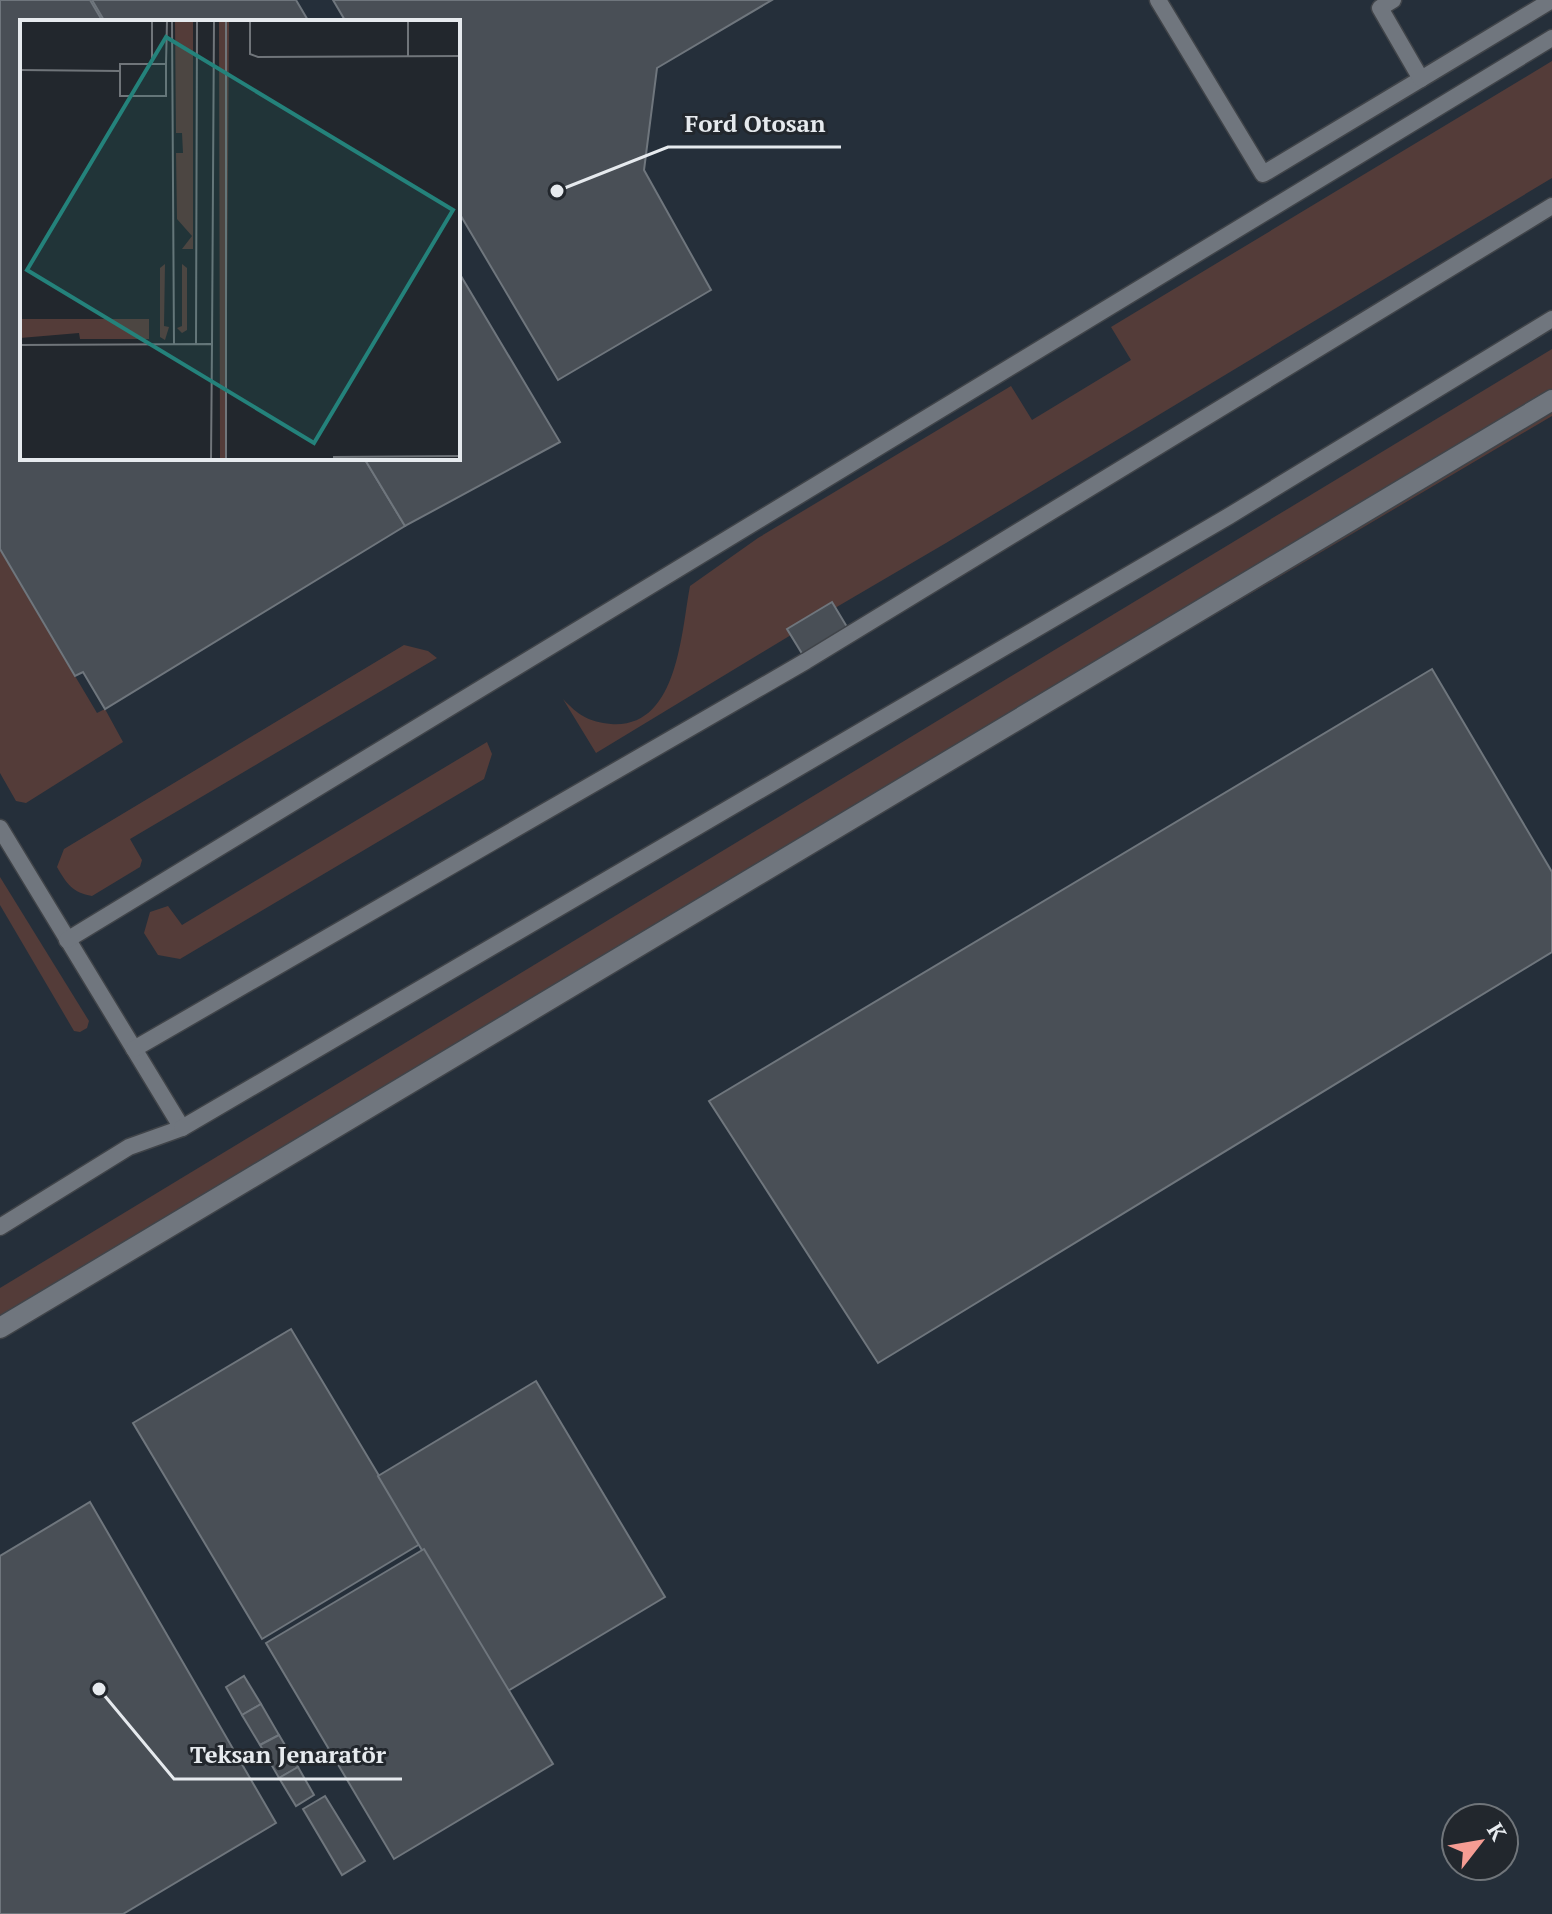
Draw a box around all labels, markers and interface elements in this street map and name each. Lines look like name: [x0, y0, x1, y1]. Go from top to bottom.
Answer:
inset map: [20, 20, 460, 460]
callout: Ford Otosan: [668, 99, 841, 147]
text: Ford Otosan: [685, 107, 826, 139]
callout: Teksan Jenaratör: [174, 1731, 402, 1779]
text: Teksan Jenaratör: [190, 1738, 387, 1770]
north arrow: [1440, 1802, 1520, 1882]
text: K: [1481, 1817, 1514, 1846]

